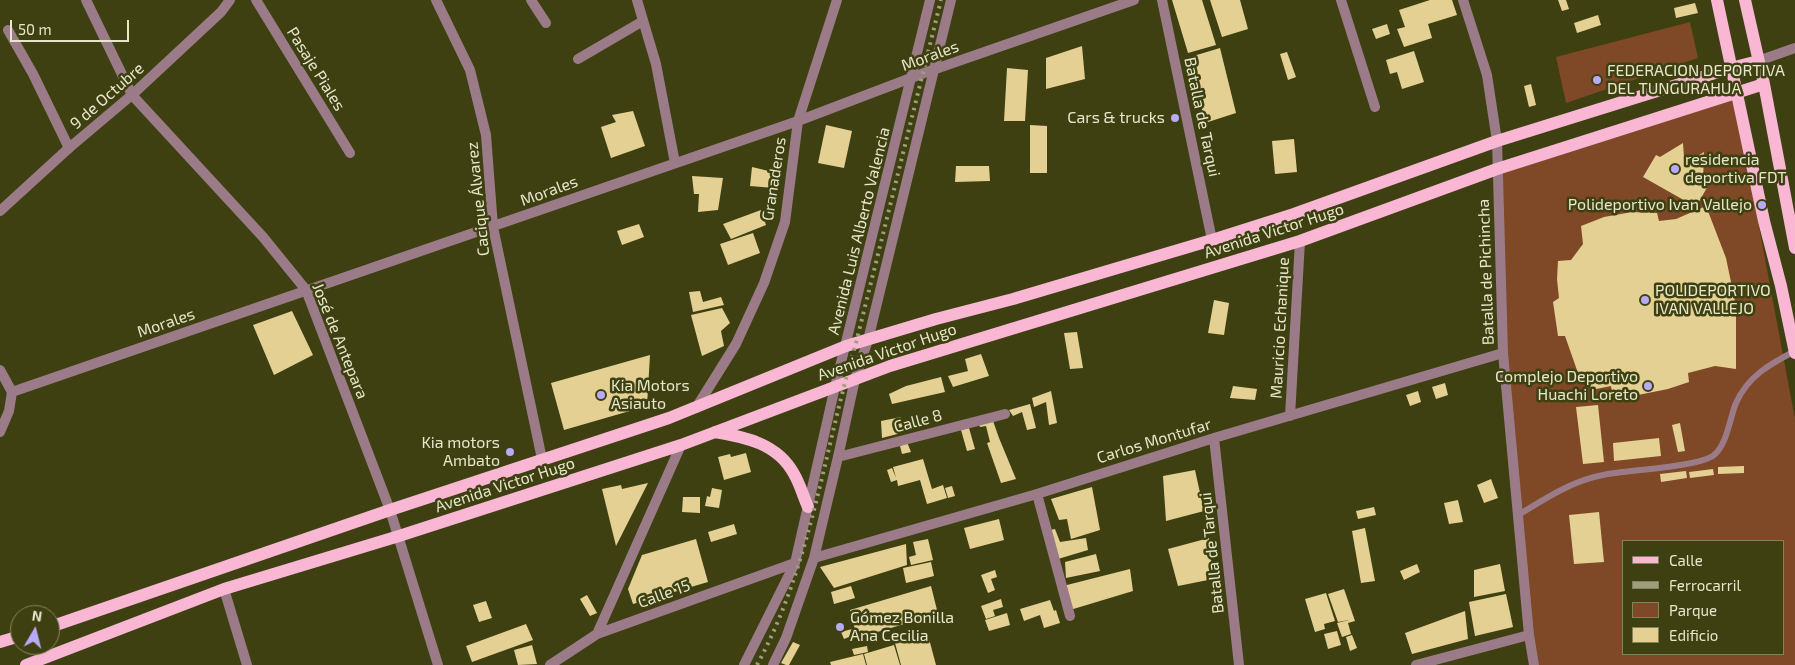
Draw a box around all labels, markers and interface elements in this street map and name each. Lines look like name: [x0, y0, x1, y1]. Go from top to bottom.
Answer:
scale bar: [12, 10, 131, 42]
text: 50 m: [18, 20, 52, 38]
street label: Pasaje Piales: [283, 24, 349, 114]
street label: Morales: [899, 37, 961, 75]
street label: Batalla de Tarqui: [1180, 55, 1224, 179]
street label: 9 de Octubre: [66, 59, 148, 133]
place label: FEDERACION DEPORTIVA DEL TUNGURAHUA: [1607, 61, 1785, 99]
marker: FEDERACION DEPORTIVA DEL TUNGURAHUA: [1591, 74, 1603, 86]
place label: Cars & trucks: [1067, 108, 1165, 128]
marker: Cars & trucks: [1169, 112, 1181, 124]
street label: Avenida Luis Alberto Valencia: [824, 125, 894, 337]
street label: Granaderos: [758, 136, 790, 222]
street label: Cacique Álvarez: [462, 141, 494, 257]
place label: residencia deportiva FDT: [1685, 150, 1787, 188]
marker: residencia deportiva FDT: [1669, 163, 1681, 175]
street label: Morales: [518, 172, 580, 210]
place label: Polideportivo Ivan Vallejo: [1568, 195, 1752, 215]
street label: Batalla de Pichincha: [1474, 198, 1498, 346]
street label: Avenida Victor Hugo: [1202, 199, 1346, 263]
marker: Polideportivo Ivan Vallejo: [1756, 199, 1768, 211]
street label: Mauricio Echanique: [1267, 257, 1293, 399]
street label: José de Antepara: [308, 280, 372, 402]
place label: POLIDEPORTIVO IVAN VALLEJO: [1655, 281, 1771, 319]
marker: POLIDEPORTIVO IVAN VALLEJO: [1639, 294, 1651, 306]
street label: Morales: [135, 304, 197, 342]
street label: Avenida Victor Hugo: [815, 319, 959, 385]
place label: Complejo Deportivo Huachi Loreto: [1495, 367, 1638, 405]
place label: Kia Motors Asiauto: [611, 376, 690, 414]
marker: Complejo Deportivo Huachi Loreto: [1642, 380, 1654, 392]
marker: Kia Motors Asiauto: [595, 389, 607, 401]
street label: Calle 8: [892, 405, 944, 437]
street label: Carlos Montufar: [1094, 414, 1214, 468]
place label: Kia motors Ambato: [421, 433, 500, 471]
marker: Kia motors Ambato: [504, 446, 516, 458]
street label: Avenida Victor Hugo: [433, 453, 577, 517]
street label: Batalla de Tarqui: [1196, 491, 1228, 615]
legend: [1622, 540, 1785, 655]
text: Calle: [1669, 551, 1703, 569]
street label: Calle 15: [635, 576, 693, 612]
text: Ferrocarril: [1669, 576, 1741, 594]
text: Parque: [1669, 601, 1717, 619]
north arrow: [10, 605, 60, 655]
text: N: [31, 607, 43, 625]
place label: Gómez Bonilla Ana Cecilia: [850, 608, 954, 646]
marker: Gómez Bonilla Ana Cecilia: [834, 621, 846, 633]
text: Edificio: [1669, 626, 1718, 644]

